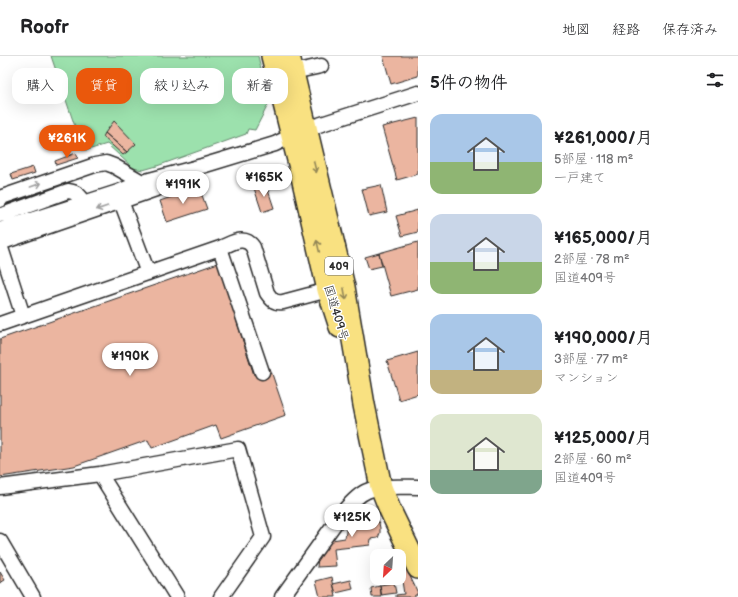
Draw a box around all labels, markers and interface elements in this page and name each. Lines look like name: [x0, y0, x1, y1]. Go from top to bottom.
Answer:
text: Roofr: [20, 16, 69, 39]
text: 地図: [562, 21, 590, 38]
text: 経路: [612, 21, 640, 38]
text: 保存済み: [662, 21, 718, 38]
chip: 購入: [12, 68, 68, 104]
chip: 賃貸: [76, 68, 132, 104]
chip: 絞り込み: [140, 68, 224, 104]
chip: 新着: [232, 68, 288, 104]
icon: filters: [704, 69, 726, 91]
text: 5件の物件: [430, 73, 508, 93]
pin: ¥261K: [39, 125, 95, 159]
text: ¥261,000/月: [554, 128, 653, 148]
text: ¥261K: [48, 130, 86, 146]
icon: home: [462, 130, 510, 178]
text: 5部屋 · 118 m²: [554, 151, 633, 167]
one-way arrow: [312, 161, 319, 174]
pin: ¥165K: [236, 164, 292, 198]
text: ¥165K: [245, 169, 283, 185]
text: 一戸建て: [554, 170, 606, 186]
pin: ¥191K: [155, 171, 211, 205]
text: ¥191K: [165, 176, 201, 192]
one-way arrow: [29, 181, 41, 189]
one-way arrow: [96, 205, 109, 212]
text: ¥165,000/月: [554, 228, 652, 248]
icon: home: [462, 230, 510, 278]
one-way arrow: [314, 240, 322, 253]
text: 2部屋 · 78 m²: [554, 251, 630, 267]
road number: 409: [325, 257, 353, 275]
text: 国道409号: [554, 270, 616, 286]
street label: 国道409号: [320, 283, 352, 343]
one-way arrow: [341, 287, 349, 300]
text: ¥190,000/月: [554, 328, 653, 348]
icon: home: [462, 330, 510, 378]
pin: ¥190K: [102, 343, 158, 377]
text: ¥190K: [111, 348, 149, 364]
text: 3部屋 · 77 m²: [554, 351, 628, 367]
text: マンション: [554, 370, 618, 386]
text: ¥125,000/月: [554, 428, 652, 448]
icon: home: [462, 430, 510, 478]
text: 2部屋 · 60 m²: [554, 451, 632, 467]
text: 国道409号: [554, 470, 616, 486]
pin: ¥125K: [324, 504, 380, 538]
text: ¥125K: [333, 509, 371, 525]
north arrow: [370, 549, 406, 585]
map controls: [370, 549, 406, 585]

